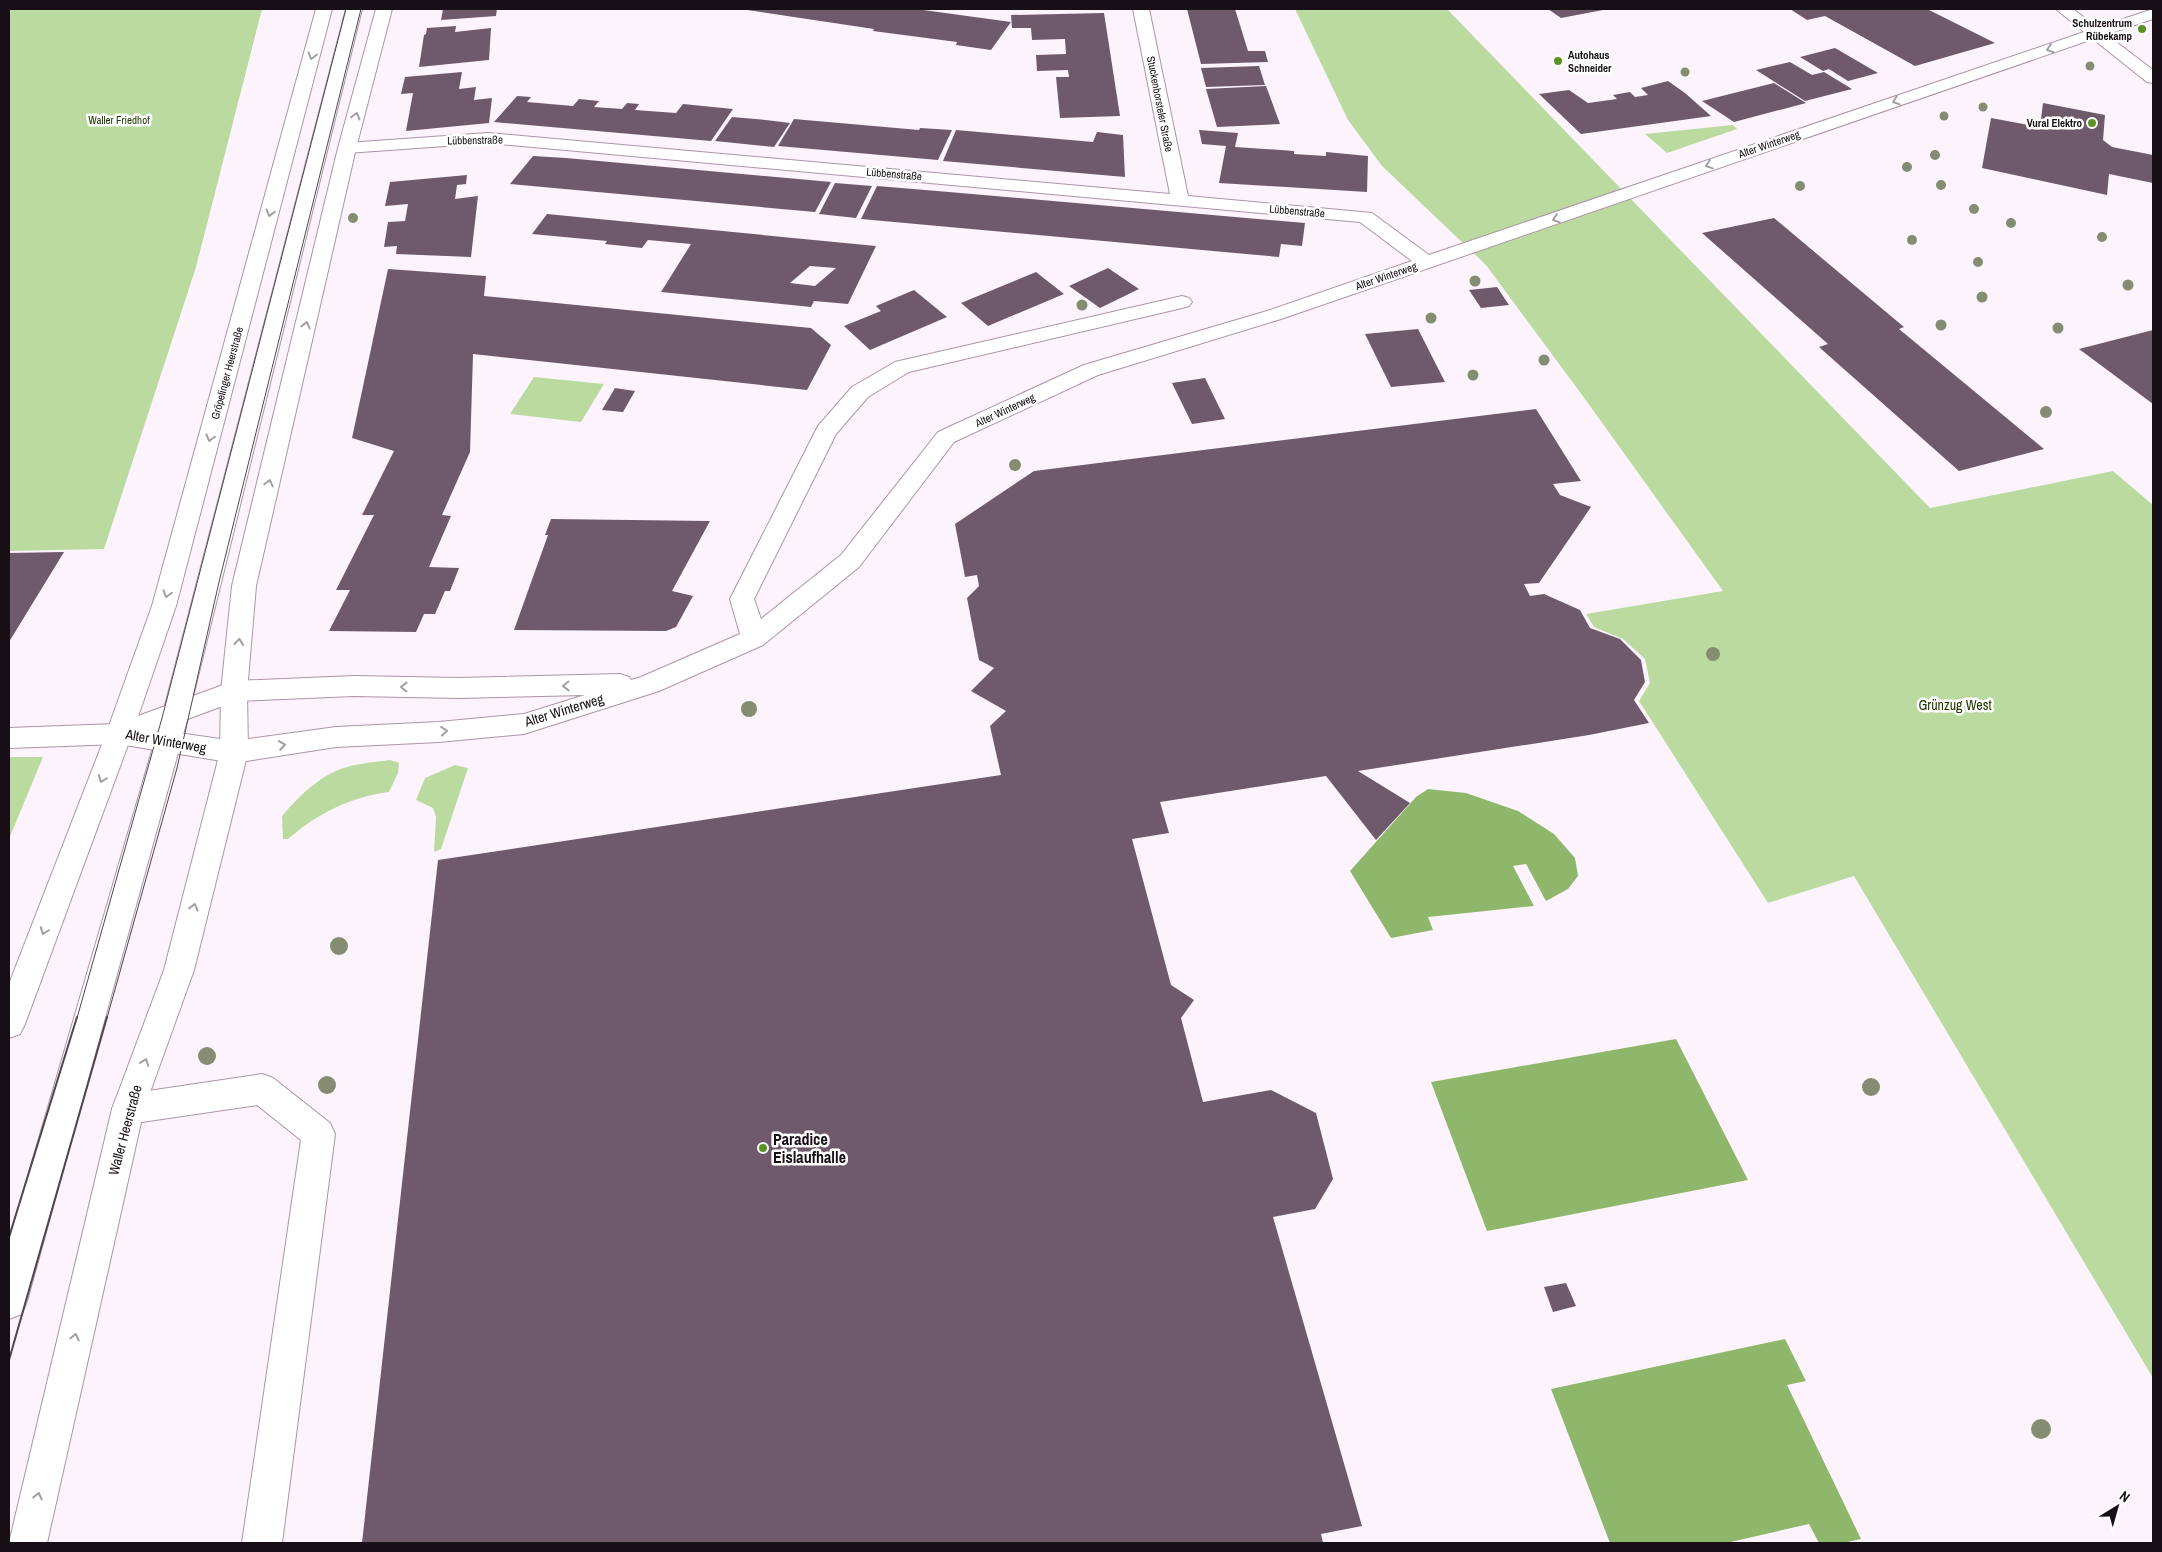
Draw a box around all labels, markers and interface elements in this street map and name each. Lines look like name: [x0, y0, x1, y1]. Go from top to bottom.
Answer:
place label: Schulzentrum Rübekamp: [2072, 16, 2132, 43]
marker: Schulzentrum Rübekamp: [2136, 23, 2148, 35]
one-way arrow: [2046, 43, 2054, 53]
place label: Autohaus Schneider: [1568, 48, 1612, 75]
one-way arrow: [307, 52, 318, 61]
street label: Stuckenborsteler Straße: [1144, 55, 1176, 153]
marker: Autohaus Schneider: [1552, 55, 1564, 67]
one-way arrow: [1892, 95, 1900, 105]
one-way arrow: [350, 111, 361, 120]
park label: Waller Friedhof: [88, 113, 150, 127]
place label: Vural Elektro: [2027, 116, 2082, 130]
marker: Vural Elektro: [2086, 117, 2098, 129]
street label: Alter Winterweg: [1735, 127, 1802, 161]
street label: Lübbenstraße: [447, 133, 503, 147]
one-way arrow: [1705, 159, 1714, 169]
street label: Lübbenstraße: [866, 165, 922, 183]
street label: Lübbenstraße: [1269, 202, 1325, 220]
one-way arrow: [265, 209, 276, 218]
one-way arrow: [1552, 213, 1560, 223]
street label: Alter Winterweg: [1352, 259, 1419, 293]
one-way arrow: [300, 320, 311, 329]
street label: Gröpelinger Heerstraße: [208, 325, 246, 421]
street label: Alter Winterweg: [972, 390, 1037, 430]
one-way arrow: [205, 433, 216, 442]
one-way arrow: [263, 478, 274, 487]
one-way arrow: [163, 590, 173, 598]
one-way arrow: [233, 638, 244, 646]
one-way arrow: [562, 680, 570, 691]
one-way arrow: [399, 682, 407, 692]
street label: Alter Winterweg: [521, 689, 606, 731]
park label: Grünzug West: [1918, 696, 1992, 714]
street label: Alter Winterweg: [123, 725, 208, 757]
one-way arrow: [440, 726, 448, 737]
one-way arrow: [279, 740, 287, 751]
one-way arrow: [98, 774, 108, 783]
one-way arrow: [188, 902, 199, 911]
one-way arrow: [40, 926, 50, 935]
one-way arrow: [139, 1058, 149, 1066]
street label: Waller Heerstraße: [104, 1083, 146, 1177]
place label: Paradice Eislaufhalle: [773, 1128, 846, 1168]
marker: Paradice Eislaufhalle: [757, 1142, 769, 1154]
one-way arrow: [69, 1333, 80, 1342]
north arrow: [2092, 1482, 2142, 1532]
text: N: [2116, 1487, 2134, 1506]
one-way arrow: [32, 1491, 43, 1500]

